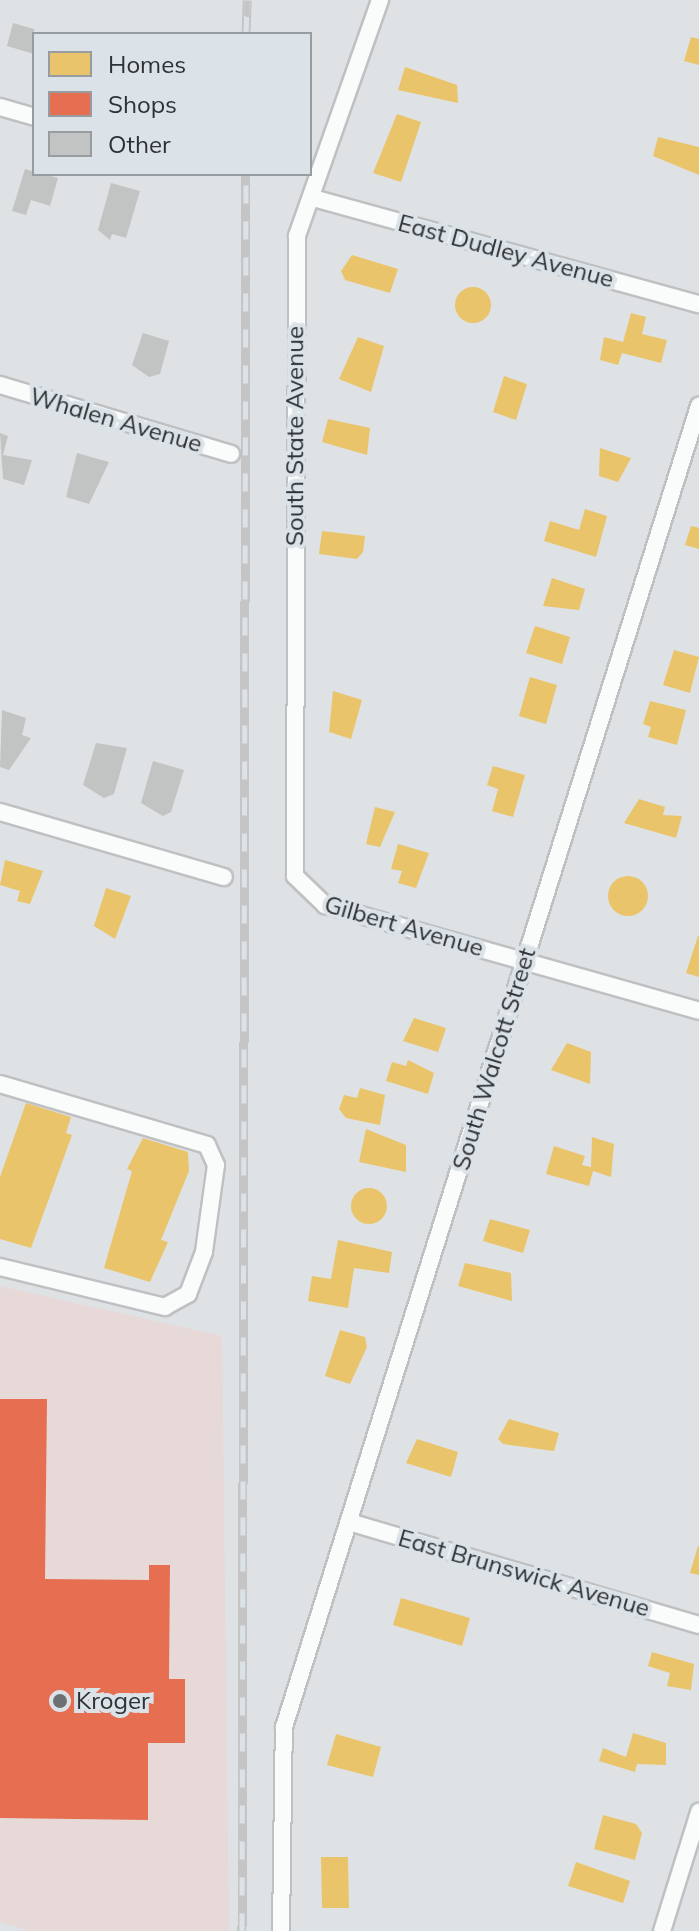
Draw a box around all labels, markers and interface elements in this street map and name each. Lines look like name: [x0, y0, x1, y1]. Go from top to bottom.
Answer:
legend: [32, 32, 312, 176]
text: Homes: [108, 49, 186, 79]
text: Shops: [108, 89, 177, 119]
text: Other: [108, 129, 171, 159]
street label: East Dudley Avenue: [395, 208, 617, 294]
street label: South State Avenue: [281, 326, 309, 546]
street label: Whalen Avenue: [27, 382, 205, 458]
street label: Gilbert Avenue: [321, 890, 487, 962]
street label: South Walcott Street: [446, 944, 542, 1174]
street label: East Brunswick Avenue: [395, 1523, 653, 1623]
place label: Kroger: [76, 1687, 150, 1715]
marker: Kroger: [51, 1692, 69, 1710]

